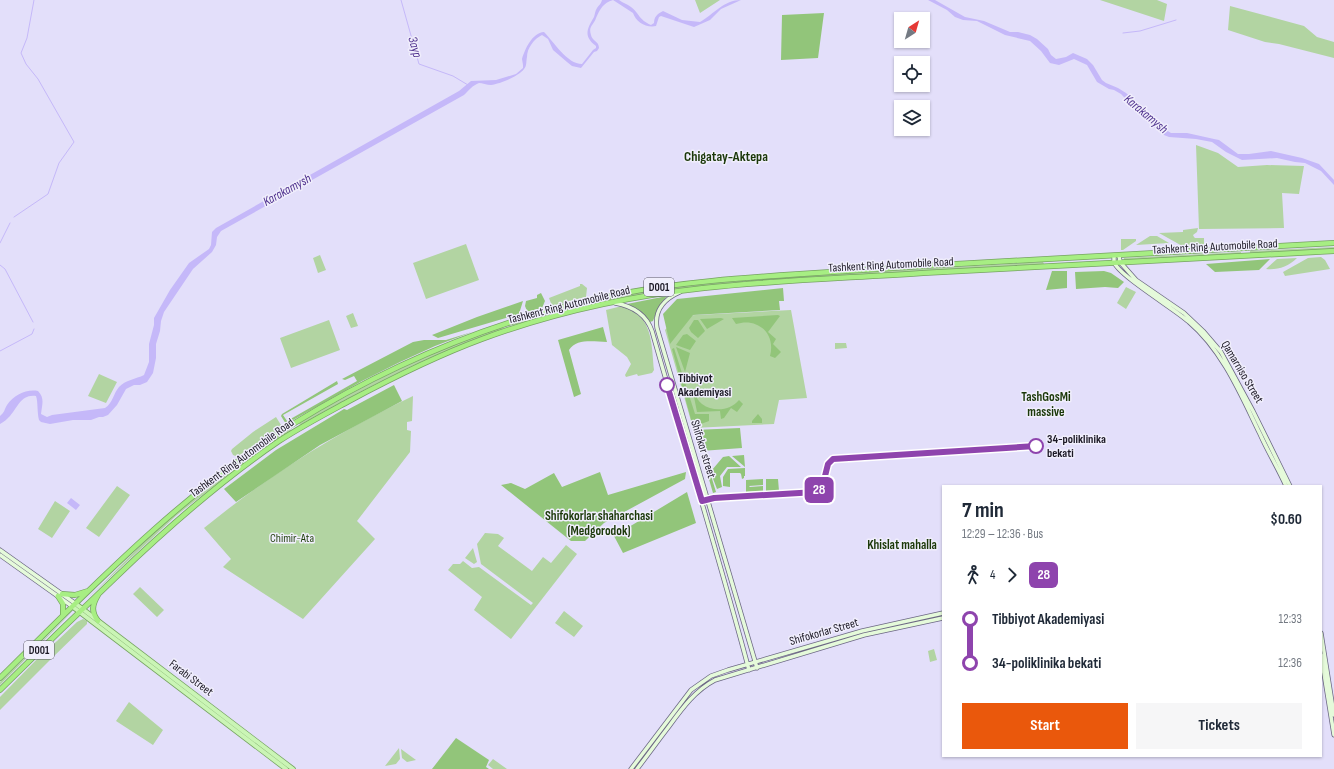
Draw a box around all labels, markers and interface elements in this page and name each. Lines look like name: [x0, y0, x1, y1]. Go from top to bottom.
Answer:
north arrow: [894, 12, 930, 48]
map controls: [894, 12, 930, 136]
water label: Заур: [404, 35, 426, 60]
button: locate: [894, 56, 930, 92]
water label: Karakamysh: [1121, 91, 1172, 137]
button: layers: [894, 100, 930, 136]
district label: Chigatay-Aktepa: [684, 148, 768, 165]
water label: Karakamysh: [260, 170, 314, 210]
street label: Tashkent Ring Automobile Road: [1152, 236, 1278, 258]
street label: Tashkent Ring Automobile Road: [828, 254, 954, 276]
road number: D001: [644, 278, 674, 296]
street label: Tashkent Ring Automobile Road: [506, 283, 632, 327]
street label: Qamarniso Street: [1218, 338, 1267, 406]
place label: Tibbiyot Akademiyasi: [677, 371, 731, 400]
marker: Tibbiyot Akademiyasi: [659, 377, 675, 393]
district label: TashGosMi massive: [1021, 389, 1071, 420]
street label: Tashkent Ring Automobile Road: [187, 415, 297, 501]
street label: Shifokor street: [687, 418, 719, 480]
place label: 34-poliklinika bekati: [1047, 432, 1106, 461]
marker: 34-poliklinika bekati: [1028, 438, 1044, 454]
line badge: 28: [801, 477, 837, 503]
text: 28: [813, 481, 825, 498]
text: 7 min: [962, 497, 1004, 524]
district label: Shifokorlar shaharchasi (Medgorodok): [545, 508, 653, 539]
text: $0.60: [1270, 510, 1302, 529]
text: 12:29 – 12:36 · Bus: [962, 526, 1043, 542]
park label: Chimir-Ata: [270, 531, 314, 546]
district label: Khislat mahalla: [867, 537, 937, 553]
icon: walk: [962, 564, 984, 586]
icon: forward: [1001, 564, 1023, 586]
text: 28: [1037, 566, 1050, 583]
text: 4: [990, 567, 995, 583]
text: Tibbiyot Akademiyasi: [992, 610, 1104, 629]
text: 12:33: [1279, 611, 1302, 627]
street label: Shifokorlar Street: [788, 615, 861, 649]
road number: D001: [24, 641, 54, 659]
text: 34-poliklinika bekati: [992, 654, 1101, 673]
text: 12:36: [1278, 655, 1302, 671]
street label: Farabi Street: [166, 657, 216, 700]
button: Start: [962, 703, 1128, 749]
button: Tickets: [1136, 703, 1302, 749]

